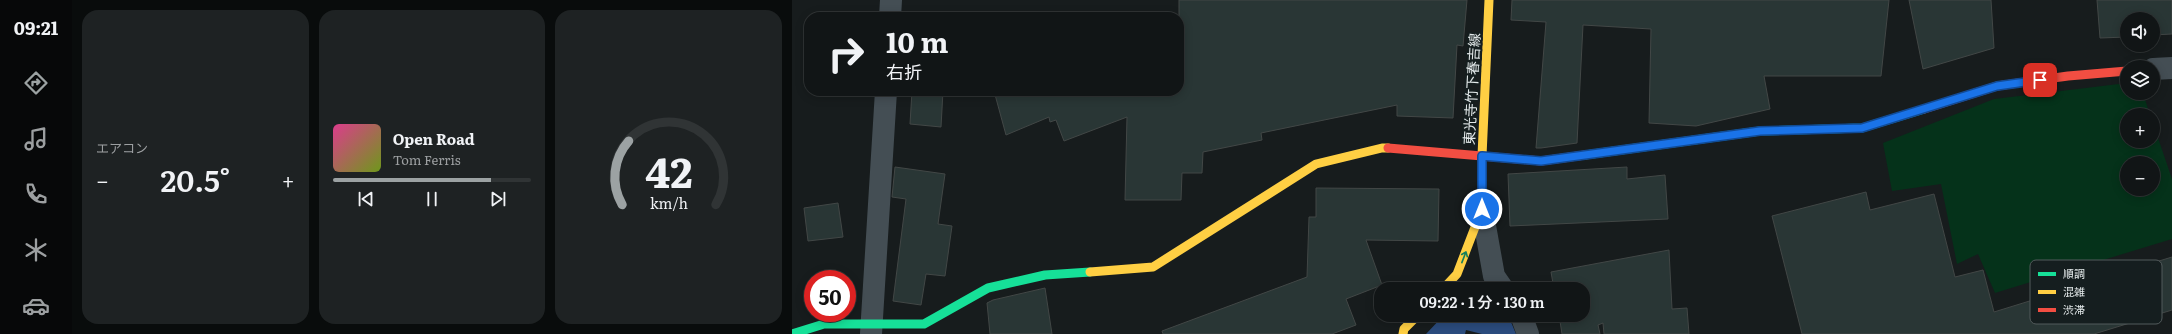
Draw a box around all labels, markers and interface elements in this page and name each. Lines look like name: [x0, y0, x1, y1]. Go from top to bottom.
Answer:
map controls: [2120, 12, 2160, 196]
button: sound: [2120, 12, 2160, 52]
text: 09:21: [14, 14, 58, 41]
text: 10 m: [886, 20, 948, 62]
icon: right: [820, 28, 872, 80]
street label: 東光寺竹下春吉線: [1458, 33, 1484, 145]
text: 右折: [886, 58, 922, 85]
button: layers: [2120, 60, 2160, 100]
pin: [2023, 63, 2057, 97]
icon: directions: [22, 69, 50, 97]
icon: arrive: [2029, 69, 2051, 91]
button: +: [2120, 108, 2160, 148]
icon: music: [22, 125, 50, 153]
text: Open Road: [393, 127, 475, 150]
text: エアコン: [96, 138, 148, 157]
text: 42: [645, 139, 692, 201]
text: Tom Ferris: [393, 150, 461, 169]
button: −: [2120, 156, 2160, 196]
text: 20.5°: [160, 157, 230, 201]
text: −: [96, 163, 109, 196]
text: +: [282, 163, 295, 196]
icon: phone: [22, 180, 50, 208]
icon: previous: [355, 188, 377, 210]
icon: pause: [421, 188, 443, 210]
icon: next: [487, 188, 509, 210]
position arrow: [1461, 188, 1503, 230]
text: km/h: [650, 192, 688, 213]
icon: climate: [22, 236, 50, 264]
one-way arrow: [1460, 252, 1468, 264]
legend: [2030, 260, 2162, 324]
text: 順調: [2063, 265, 2085, 281]
speed limit sign: 50: [804, 270, 856, 322]
text: 混雑: [2063, 283, 2085, 299]
text: 09:22 · 1 分 · 130 m: [1419, 290, 1545, 313]
icon: car: [22, 292, 50, 320]
text: 渋滞: [2063, 301, 2085, 317]

